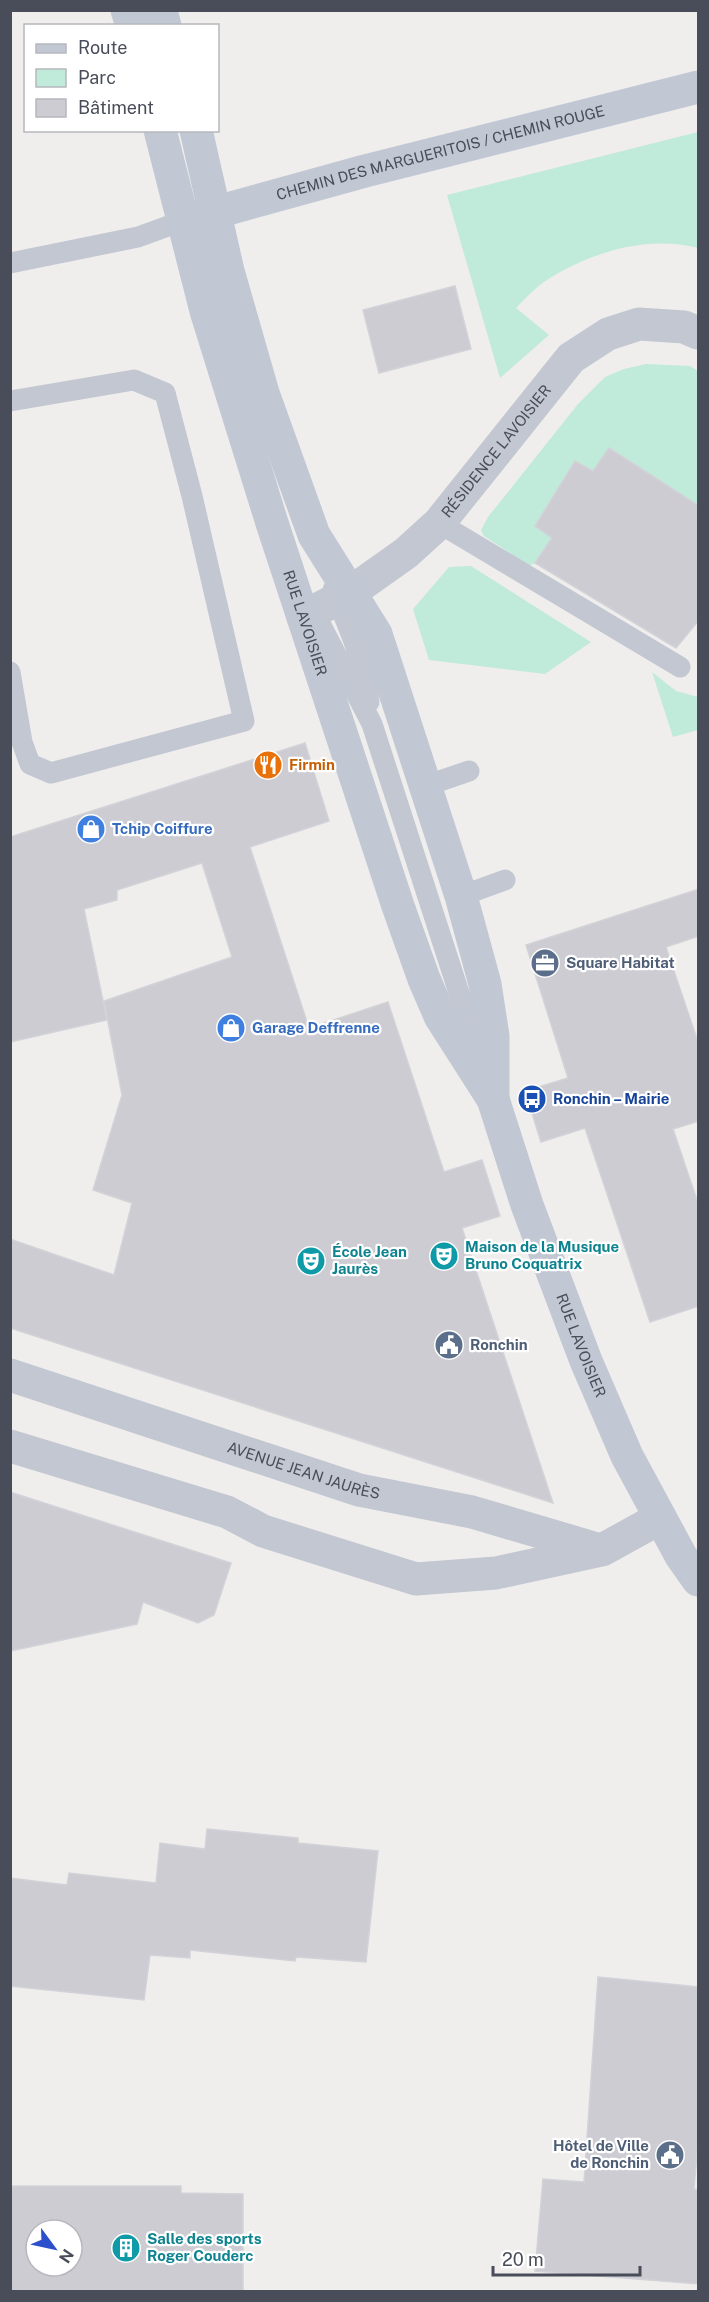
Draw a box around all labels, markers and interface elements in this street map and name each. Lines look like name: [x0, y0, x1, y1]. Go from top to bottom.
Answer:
legend: [24, 24, 219, 132]
text: Route: [78, 37, 127, 58]
text: Parc: [78, 67, 116, 88]
text: Bâtiment: [78, 97, 154, 118]
street label: CHEMIN DES MARGUERITOIS / CHEMIN ROUGE: [274, 102, 606, 203]
street label: RÉSIDENCE LAVOISIER: [438, 381, 554, 521]
street label: RUE LAVOISIER: [280, 568, 331, 678]
restaurant icon: Firmin: [252, 749, 284, 781]
place label: Firmin: [289, 756, 335, 773]
shop icon: Tchip Coiffure: [75, 813, 107, 845]
place label: Tchip Coiffure: [112, 820, 213, 837]
office icon: Square Habitat: [529, 947, 561, 979]
place label: Square Habitat: [566, 954, 675, 971]
shop icon: Garage Deffrenne: [215, 1012, 247, 1044]
place label: Garage Deffrenne: [252, 1019, 380, 1036]
bus stop icon: Ronchin – Mairie: [516, 1083, 548, 1115]
place label: Ronchin – Mairie: [553, 1090, 670, 1107]
place label: Maison de la Musique Bruno Coquatrix: [465, 1238, 619, 1272]
theatre icon: Maison de la Musique Bruno Coquatrix: [428, 1240, 460, 1272]
place label: École Jean Jaurès: [332, 1243, 407, 1277]
theatre icon: École Jean Jaurès: [295, 1245, 327, 1277]
street label: RUE LAVOISIER: [553, 1291, 610, 1400]
public building icon: Ronchin: [433, 1329, 465, 1361]
place label: Ronchin: [470, 1336, 528, 1353]
street label: AVENUE JEAN JAURÈS: [225, 1438, 382, 1502]
place label: Hôtel de Ville de Ronchin: [553, 2137, 649, 2171]
public building icon: Hôtel de Ville de Ronchin: [654, 2139, 686, 2171]
north arrow: [24, 2218, 84, 2278]
place label: Salle des sports Roger Couderc: [147, 2230, 262, 2264]
building icon: Salle des sports Roger Couderc: [110, 2232, 142, 2264]
scale bar: [493, 2239, 640, 2277]
text: N: [55, 2245, 78, 2266]
text: 20 m: [502, 2249, 544, 2270]

